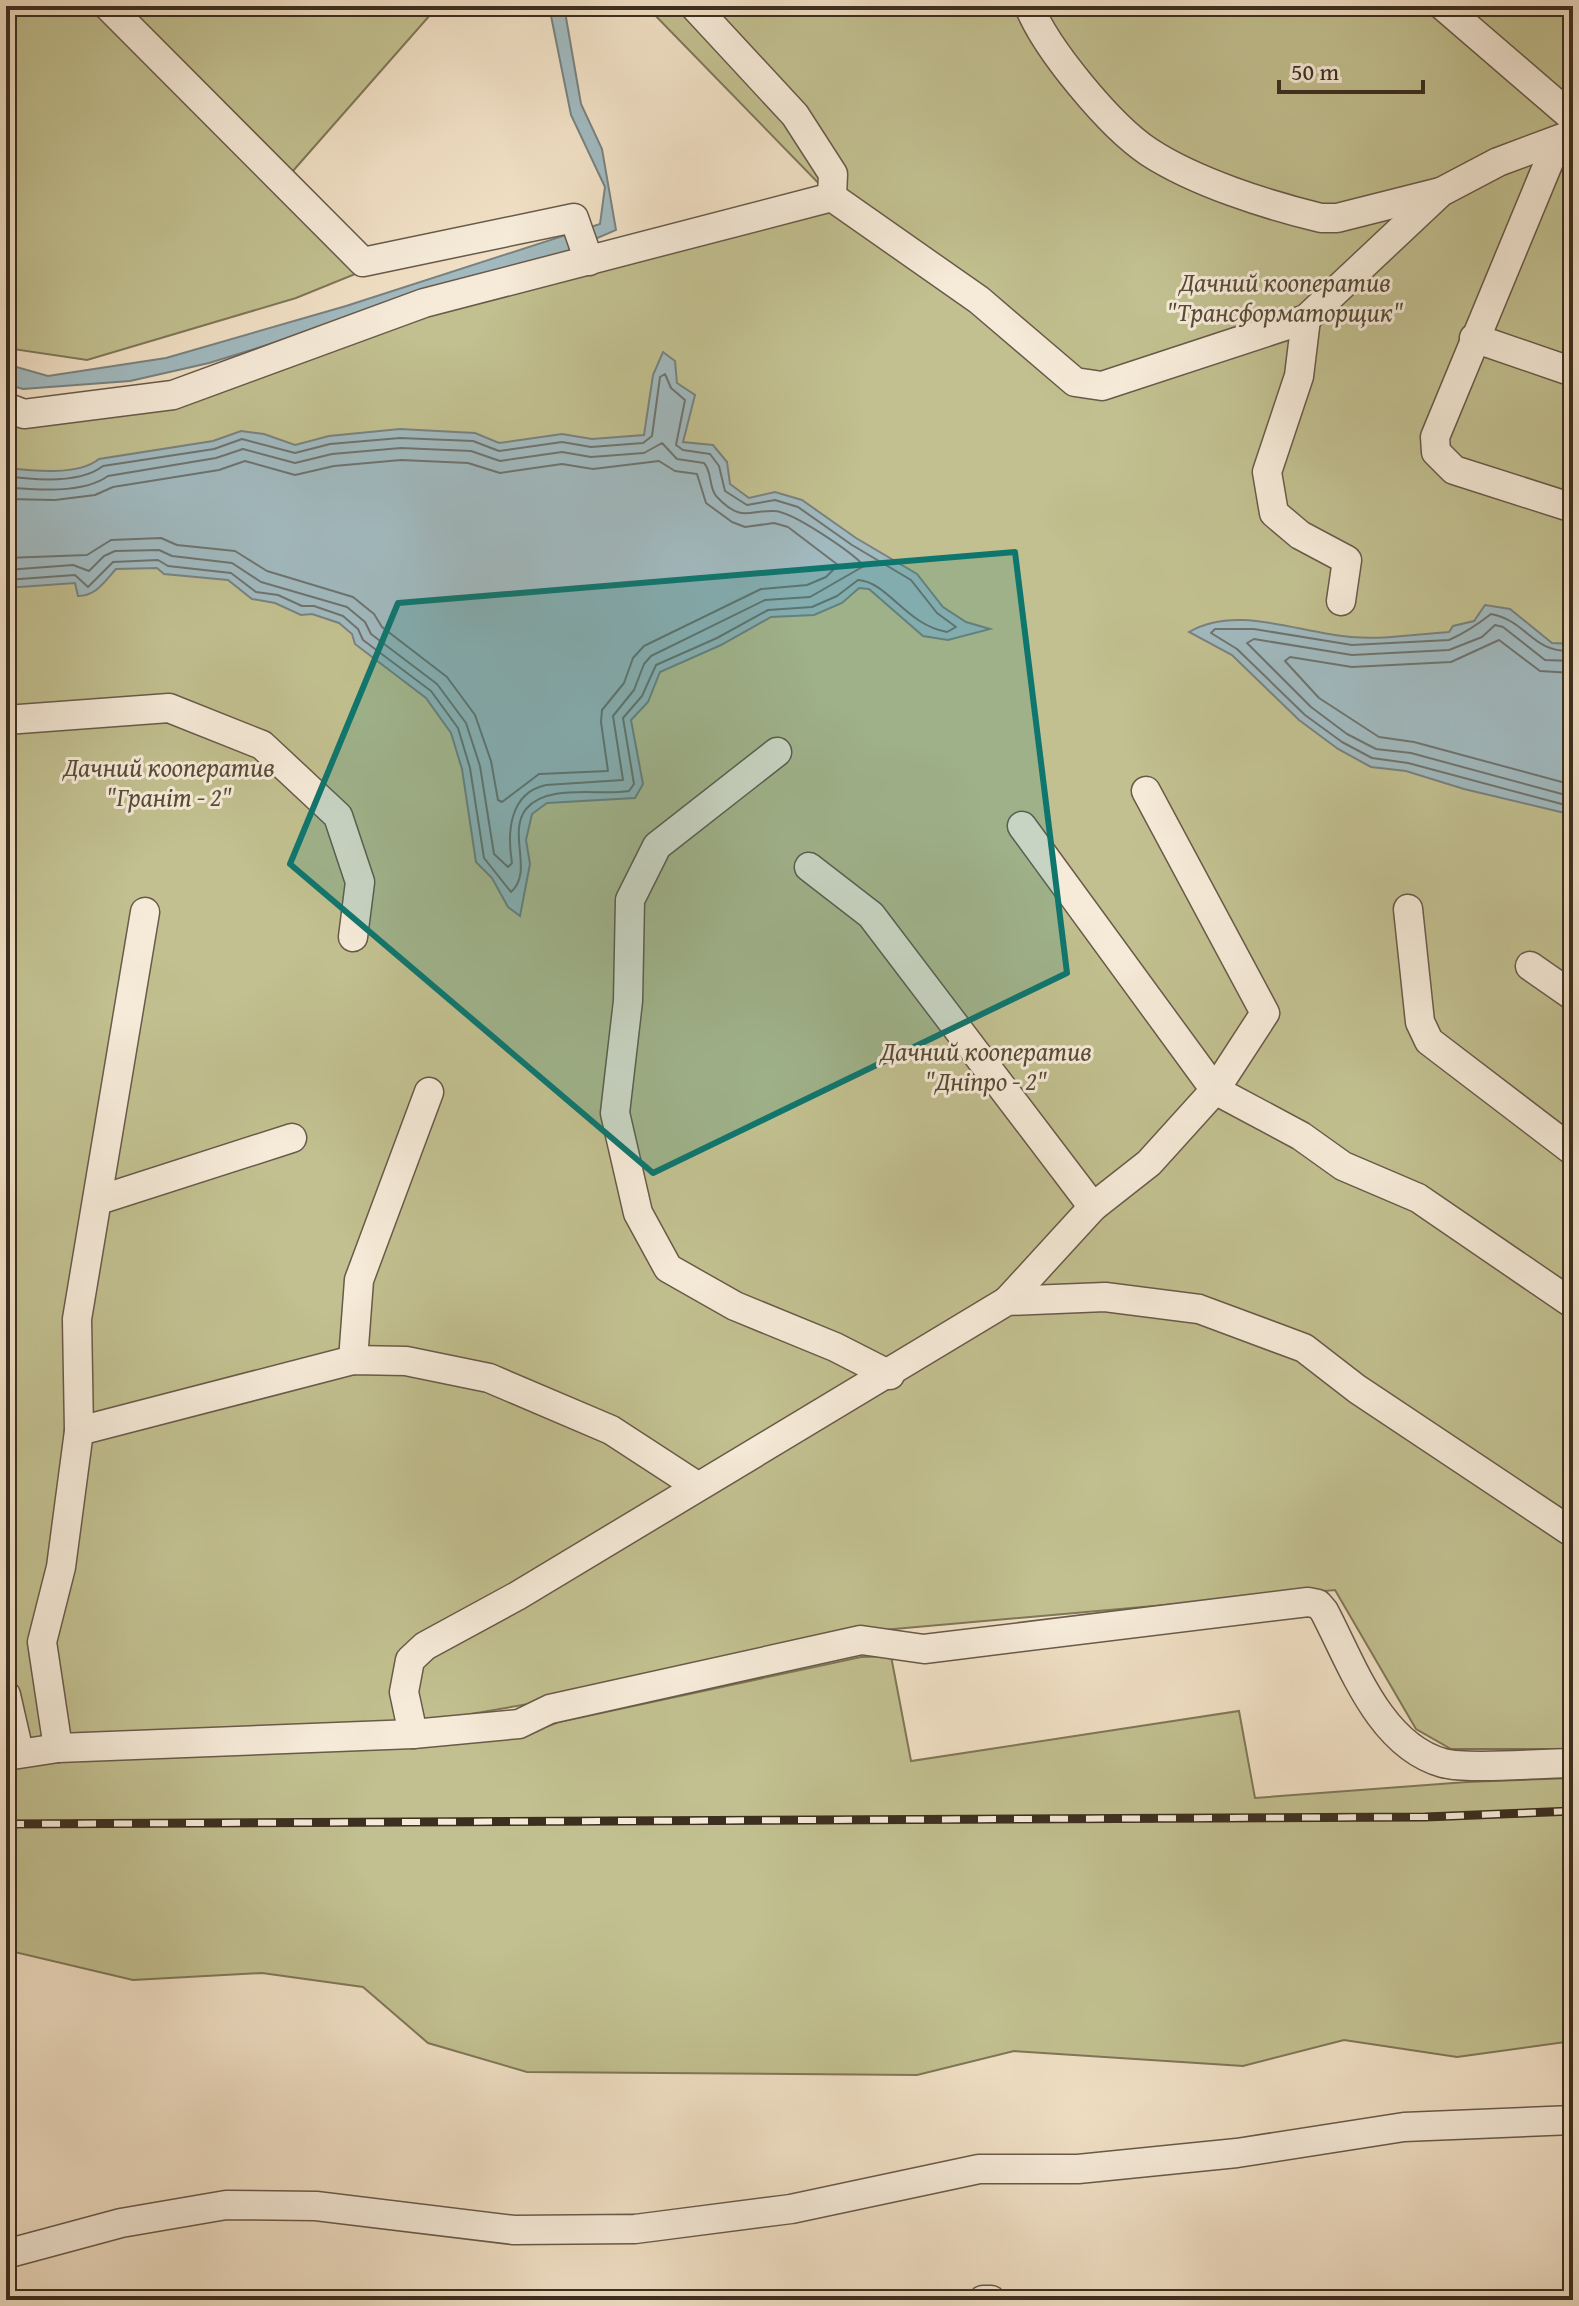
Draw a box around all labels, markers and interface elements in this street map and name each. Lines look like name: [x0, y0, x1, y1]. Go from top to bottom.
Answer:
scale bar: [1279, 44, 1423, 94]
text: 50 m: [1291, 54, 1339, 89]
park label: Дачний кооператив "Трансформаторщик": [1167, 262, 1403, 331]
park label: Дачний кооператив "Граніт - 2": [61, 747, 275, 816]
park label: Дачний кооператив "Дніпро - 2": [878, 1031, 1092, 1100]

